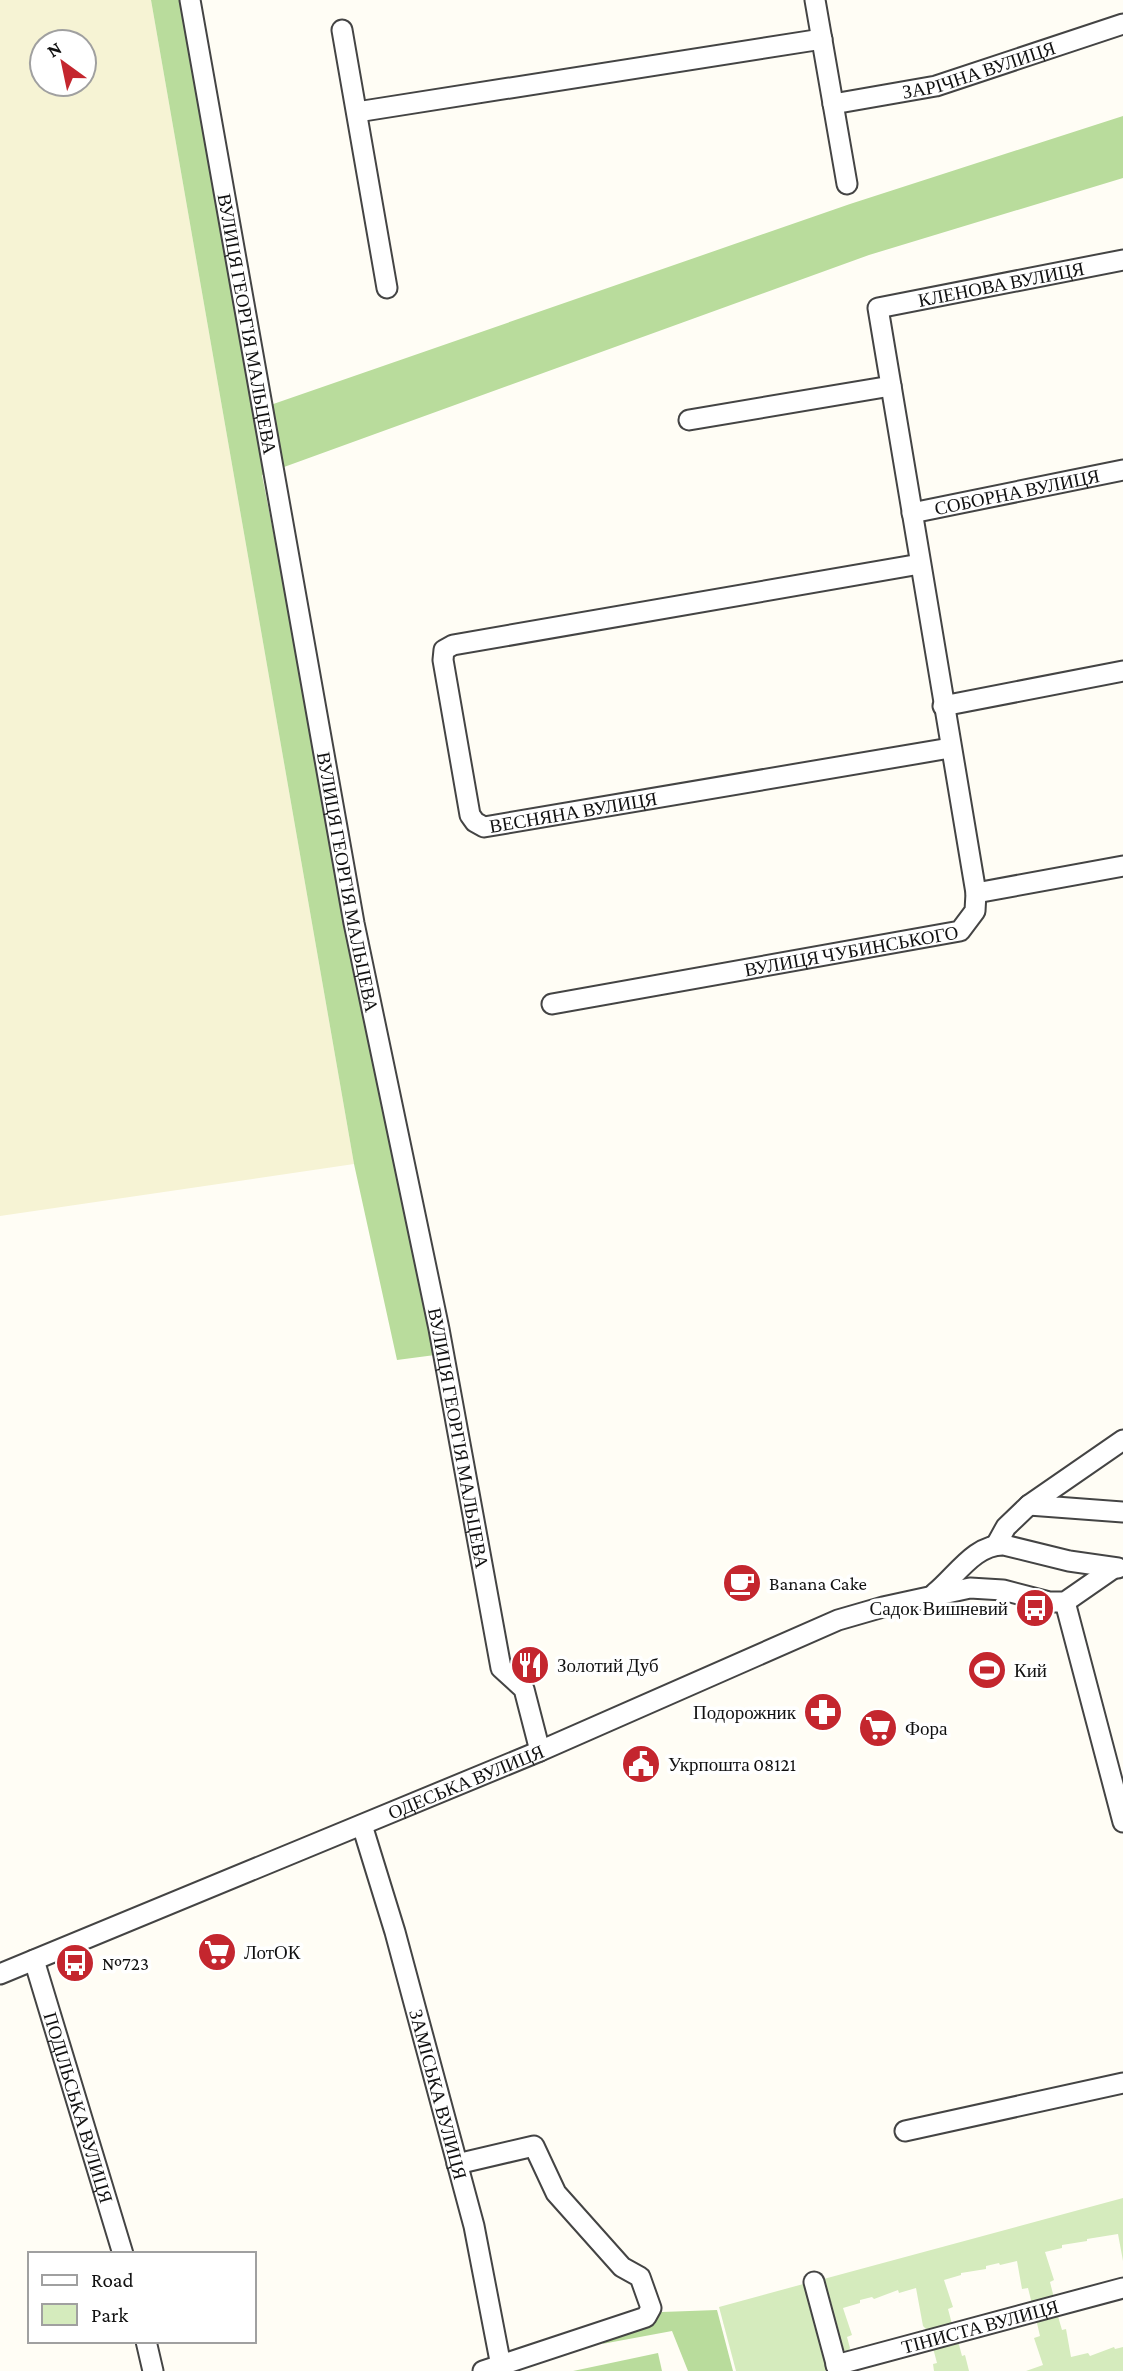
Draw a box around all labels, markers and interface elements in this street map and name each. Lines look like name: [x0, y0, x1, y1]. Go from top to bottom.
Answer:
north arrow: [28, 28, 98, 98]
text: N: [43, 37, 65, 61]
street label: ЗАРІЧНА ВУЛИЦЯ: [901, 37, 1058, 102]
street label: ВУЛИЦЯ ГЕОРГІЯ МАЛЬЦЕВА: [214, 192, 281, 456]
street label: КЛЕНОВА ВУЛИЦЯ: [916, 257, 1086, 310]
street label: СОБОРНА ВУЛИЦЯ: [932, 465, 1102, 519]
street label: ВУЛИЦЯ ГЕОРГІЯ МАЛЬЦЕВА: [313, 750, 383, 1014]
street label: ВЕСНЯНА ВУЛИЦЯ: [488, 787, 659, 836]
street label: ВУЛИЦЯ ЧУБИНСЬКОГО: [743, 921, 960, 980]
street label: ВУЛИЦЯ ГЕОРГІЯ МАЛЬЦЕВА: [424, 1306, 493, 1570]
cafe icon: Banana Cake: [721, 1562, 763, 1604]
place label: Banana Cake: [769, 1573, 867, 1594]
bus stop icon: Садок Вишневий: [1014, 1587, 1056, 1629]
place label: Садок Вишневий: [870, 1598, 1008, 1619]
restaurant icon: Золотий Дуб: [509, 1644, 551, 1686]
sports icon: Кий: [966, 1649, 1008, 1691]
place label: Золотий Дуб: [557, 1655, 659, 1676]
place label: Кий: [1014, 1660, 1047, 1681]
pharmacy icon: Подорожник: [802, 1691, 844, 1733]
place label: Подорожник: [693, 1702, 797, 1723]
supermarket icon: Фора: [857, 1707, 899, 1749]
place label: Фора: [905, 1718, 948, 1739]
street label: ОДЕСЬКА ВУЛИЦЯ: [385, 1740, 547, 1823]
public building icon: Укрпошта 08121: [620, 1743, 662, 1785]
place label: Укрпошта 08121: [668, 1754, 796, 1775]
supermarket icon: ЛотОК: [196, 1931, 238, 1973]
bus stop icon: №723: [54, 1942, 96, 1984]
place label: ЛотОК: [244, 1942, 301, 1963]
place label: №723: [102, 1953, 149, 1974]
street label: ЗАМІСЬКА ВУЛИЦЯ: [406, 2007, 472, 2182]
street label: ПОДІЛЬСЬКА ВУЛИЦЯ: [40, 2009, 117, 2206]
legend: [28, 2252, 256, 2343]
text: Road: [91, 2268, 134, 2292]
street label: ТІНИСТА ВУЛИЦЯ: [899, 2295, 1061, 2357]
text: Park: [91, 2303, 128, 2327]

